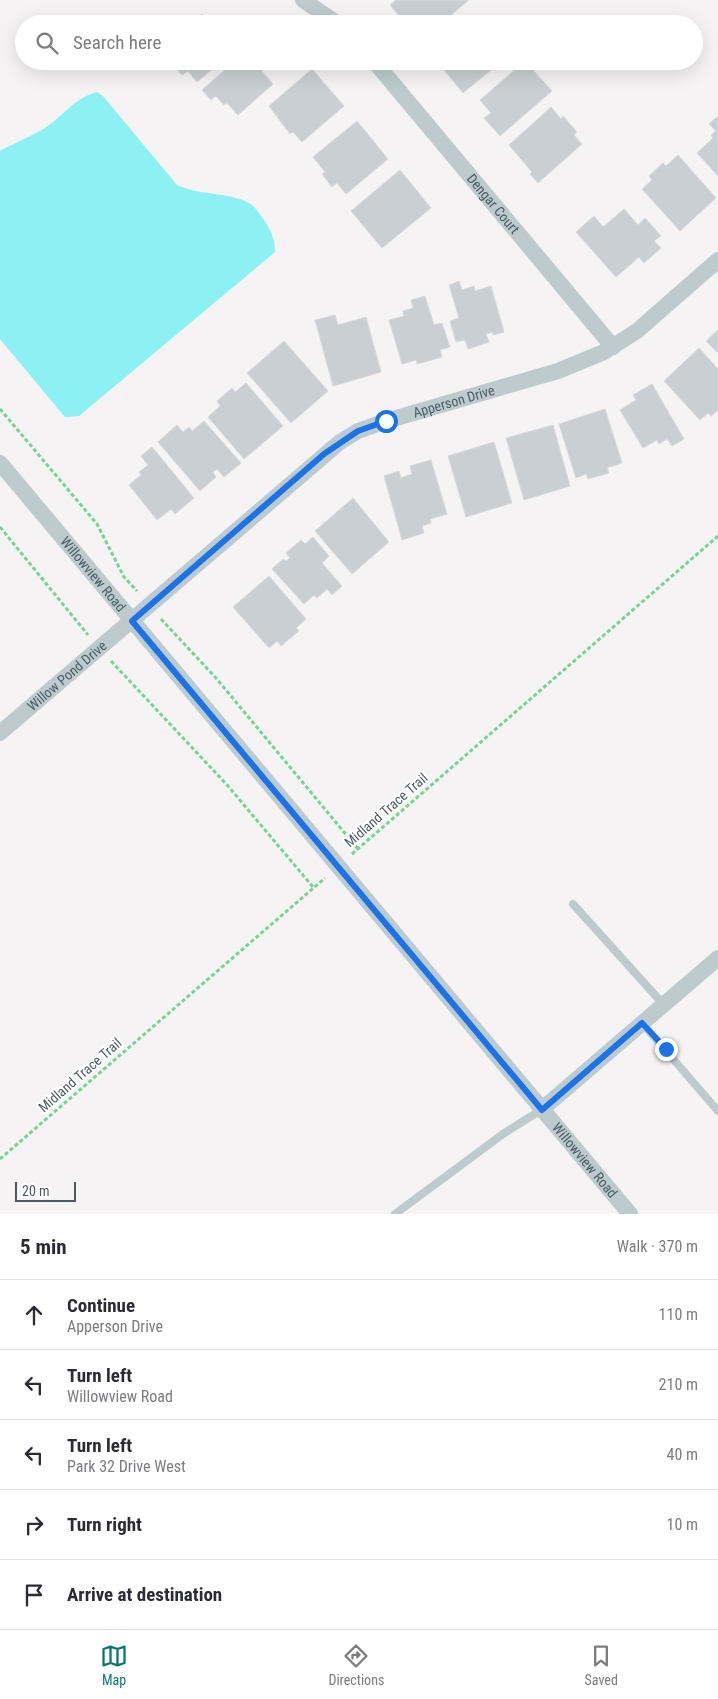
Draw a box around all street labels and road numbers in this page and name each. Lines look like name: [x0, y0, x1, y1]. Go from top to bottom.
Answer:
street label: Dengar Court: [464, 171, 523, 237]
street label: Apperson Drive: [411, 382, 497, 421]
street label: Willowview Road: [57, 533, 129, 615]
street label: Willow Pond Drive: [24, 637, 110, 714]
street label: Midland Trace Trail: [341, 770, 431, 850]
street label: Midland Trace Trail: [35, 1035, 125, 1115]
street label: Willowview Road: [549, 1120, 621, 1201]

